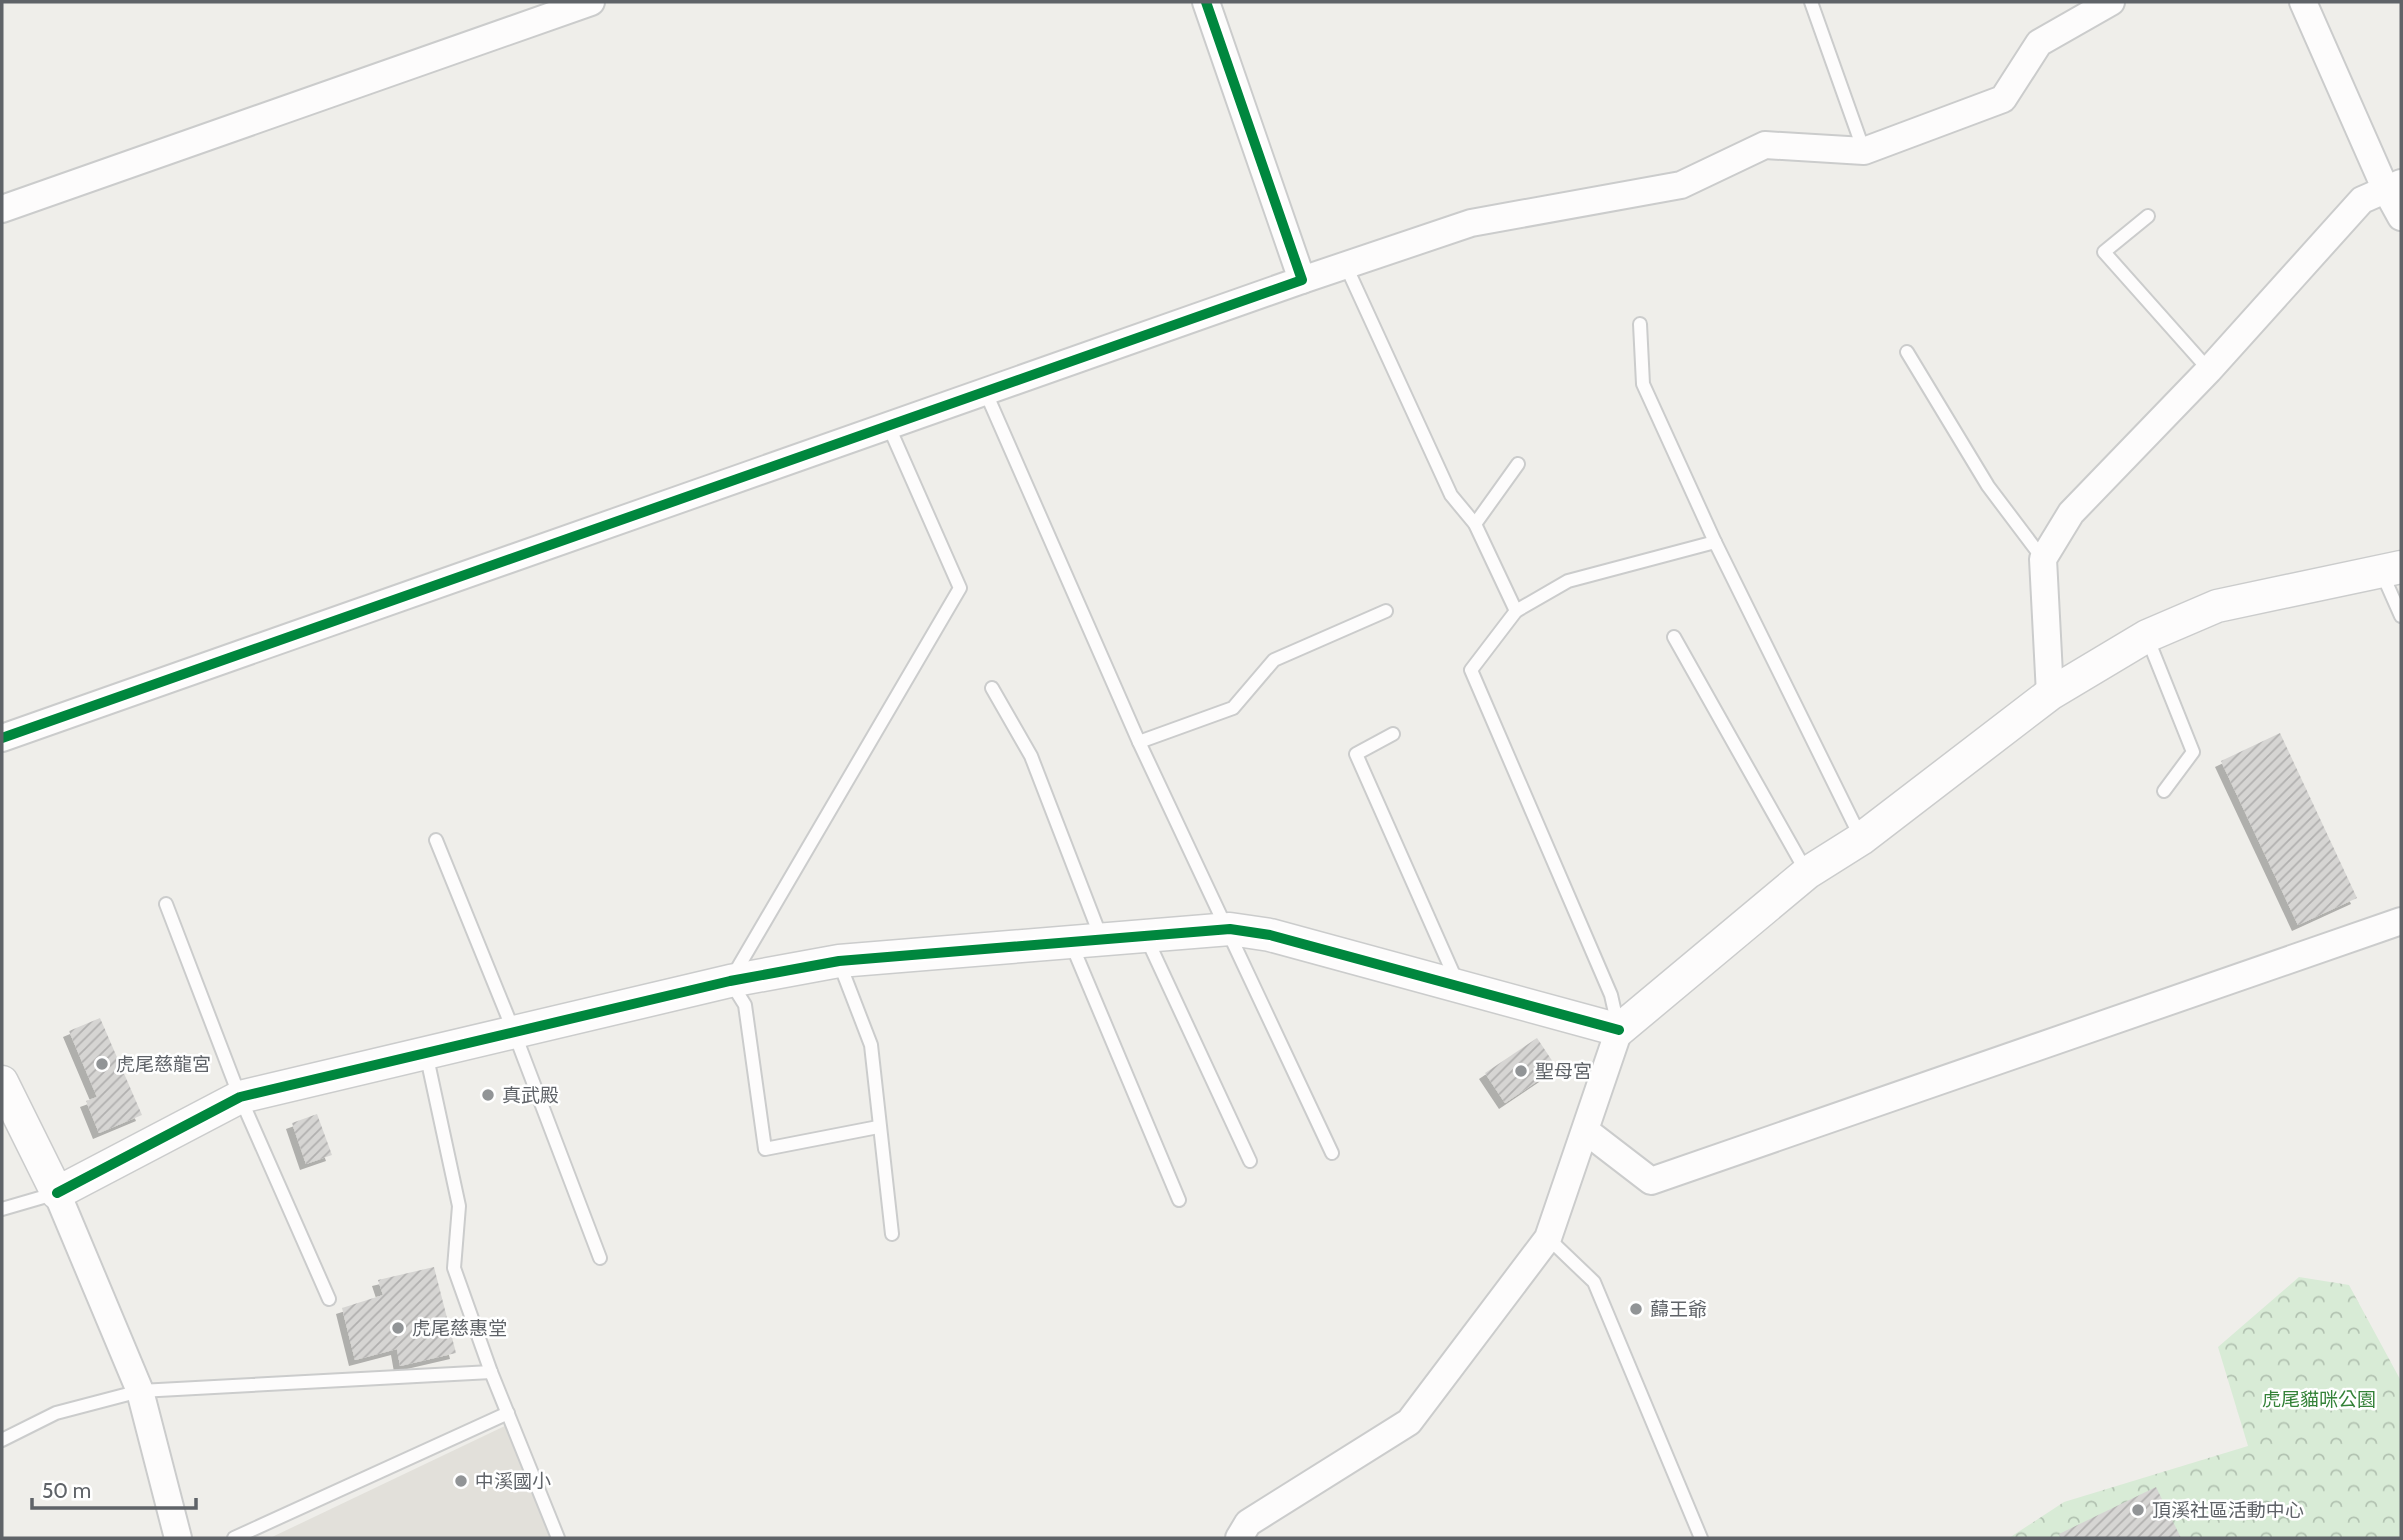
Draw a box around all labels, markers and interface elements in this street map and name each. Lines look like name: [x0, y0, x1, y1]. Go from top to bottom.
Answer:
place label: 虎尾慈龍宮: [116, 1053, 211, 1076]
marker: 虎尾慈龍宮: [94, 1056, 110, 1072]
place label: 聖母宮: [1535, 1060, 1592, 1083]
marker: 聖母宮: [1513, 1063, 1529, 1079]
place label: 真武殿: [502, 1084, 559, 1107]
marker: 真武殿: [480, 1087, 496, 1103]
place label: 蘬王爺: [1650, 1298, 1707, 1321]
marker: 蘬王爺: [1628, 1301, 1644, 1317]
place label: 虎尾慈惠堂: [412, 1317, 507, 1340]
marker: 虎尾慈惠堂: [390, 1320, 406, 1336]
park label: 虎尾貓咪公園: [2262, 1388, 2376, 1411]
scale bar: [32, 1466, 196, 1510]
place label: 中溪國小: [475, 1470, 551, 1493]
marker: 中溪國小: [453, 1473, 469, 1489]
text: 50 m: [42, 1478, 91, 1503]
place label: 頂溪社區活動中心: [2152, 1499, 2304, 1522]
marker: 頂溪社區活動中心: [2130, 1502, 2146, 1518]

